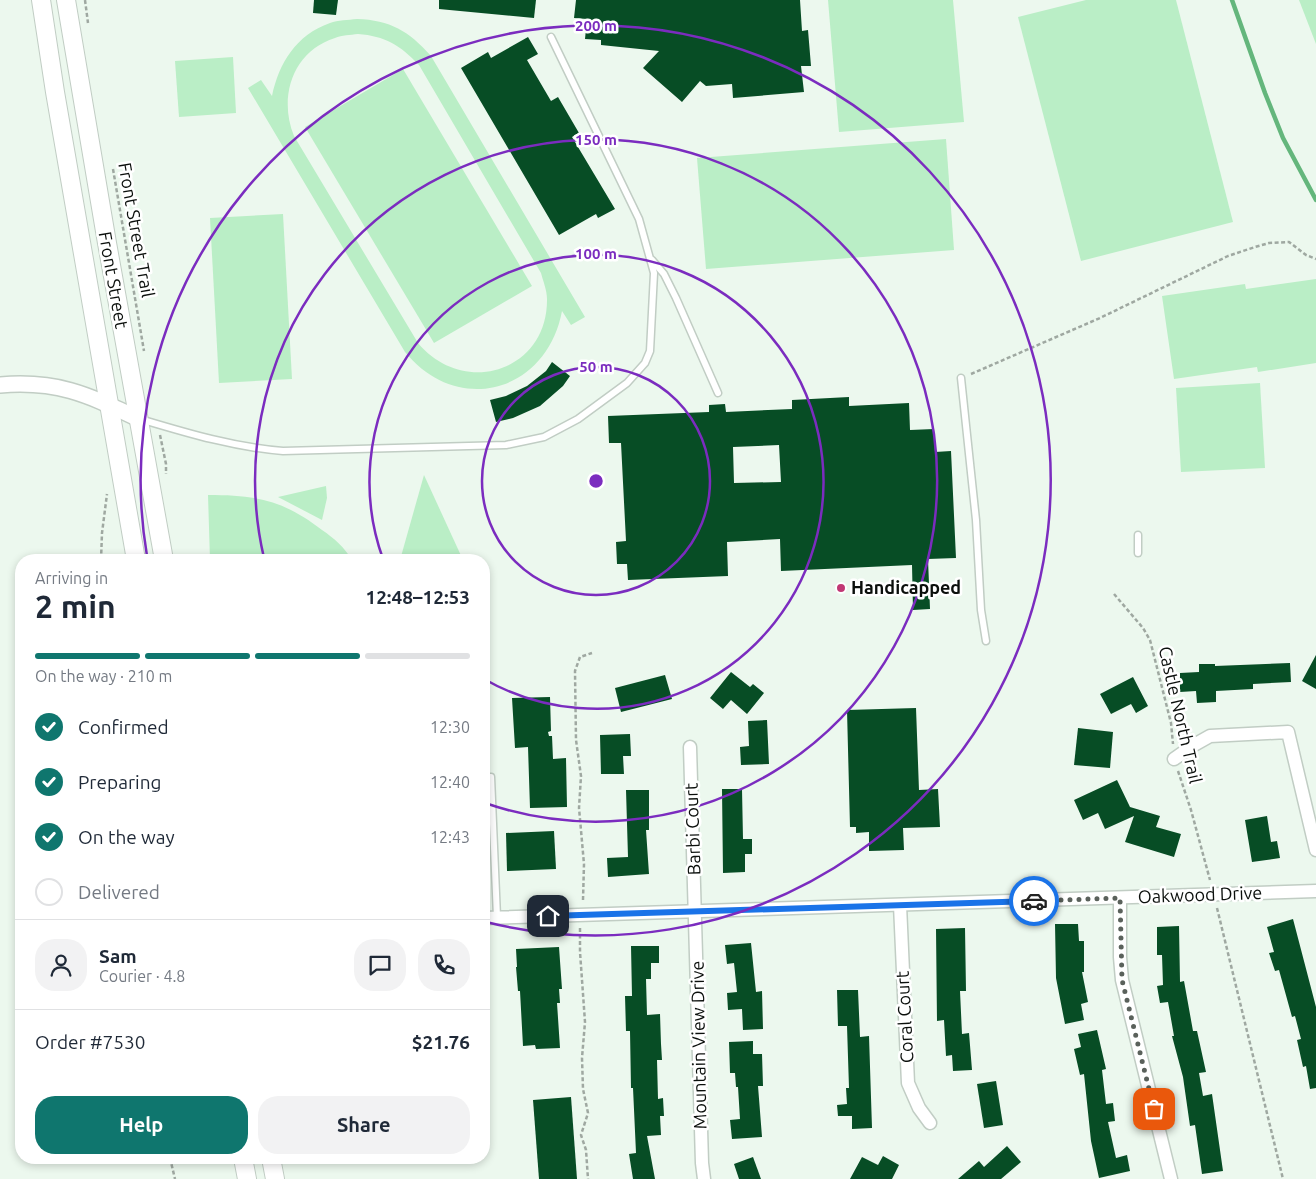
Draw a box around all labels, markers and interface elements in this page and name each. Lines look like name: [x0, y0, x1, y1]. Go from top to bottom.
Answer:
text: 200 m: [575, 17, 617, 34]
text: 150 m: [575, 131, 617, 148]
street label: Front Street Trail: [113, 161, 159, 299]
street label: Front Street: [94, 230, 132, 330]
text: 100 m: [575, 245, 617, 262]
text: 50 m: [579, 358, 613, 375]
centre of rings: [587, 472, 605, 490]
text: Arriving in: [35, 569, 108, 587]
place label: Handicapped: [851, 577, 961, 597]
marker: Handicapped: [835, 582, 847, 594]
text: 12:48–12:53: [365, 586, 470, 608]
text: 2 min: [35, 588, 116, 624]
street label: Castle North Trail: [1155, 644, 1207, 786]
text: On the way · 210 m: [35, 667, 172, 685]
icon: check: [35, 713, 63, 741]
text: Confirmed: [78, 716, 169, 738]
text: 12:30: [430, 718, 470, 736]
icon: check: [35, 768, 63, 796]
text: Preparing: [78, 771, 162, 793]
text: 12:40: [430, 773, 470, 791]
street label: Barbi Court: [680, 783, 704, 875]
icon: check: [35, 823, 63, 851]
text: On the way: [78, 826, 175, 848]
text: 12:43: [430, 828, 470, 846]
courier: [1009, 876, 1059, 926]
text: Delivered: [78, 881, 160, 903]
street label: Oakwood Drive: [1137, 882, 1263, 906]
icon: car: [1020, 887, 1048, 915]
pin: [527, 895, 569, 937]
icon: home: [534, 902, 562, 930]
button: person: [35, 939, 87, 991]
button: chat: [354, 939, 406, 991]
button: phone: [418, 939, 470, 991]
text: Sam: [99, 945, 137, 967]
street label: Mountain View Drive: [687, 960, 709, 1130]
text: Courier · 4.8: [99, 967, 185, 985]
street label: Coral Court: [892, 971, 916, 1064]
text: Order #7530: [35, 1031, 145, 1053]
text: $21.76: [412, 1031, 470, 1053]
pin: [1133, 1088, 1175, 1130]
icon: bag: [1140, 1095, 1168, 1123]
button: Help: [35, 1096, 248, 1154]
button: Share: [258, 1096, 470, 1154]

